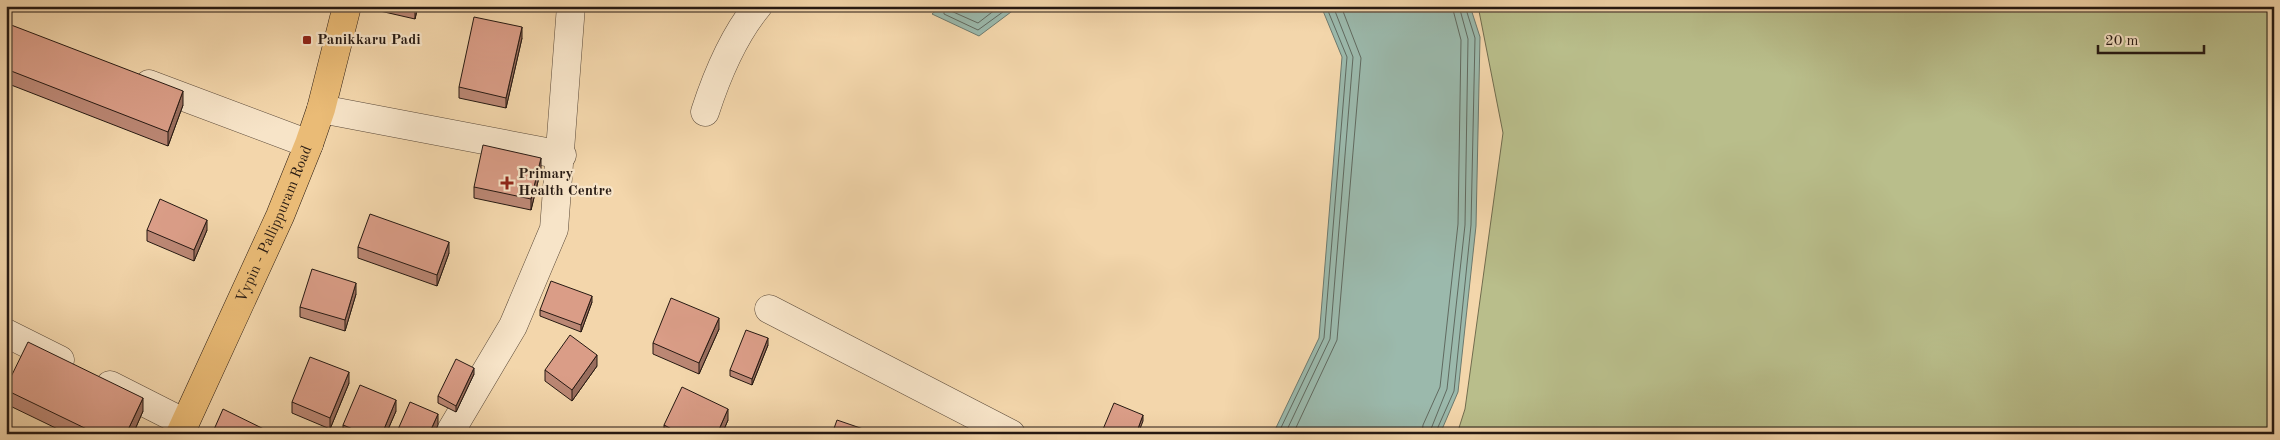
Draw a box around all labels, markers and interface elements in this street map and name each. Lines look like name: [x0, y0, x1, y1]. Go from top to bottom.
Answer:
scale bar: [2098, 22, 2204, 54]
place label: Panikkaru Padi: [317, 33, 421, 48]
marker: Panikkaru Padi: [301, 34, 313, 46]
text: 20 m: [2105, 34, 2139, 49]
street label: Vypin - Pallippuram Road: [234, 144, 315, 305]
place label: Primary Health Centre: [518, 167, 612, 199]
marker: Primary Health Centre: [500, 176, 514, 190]

